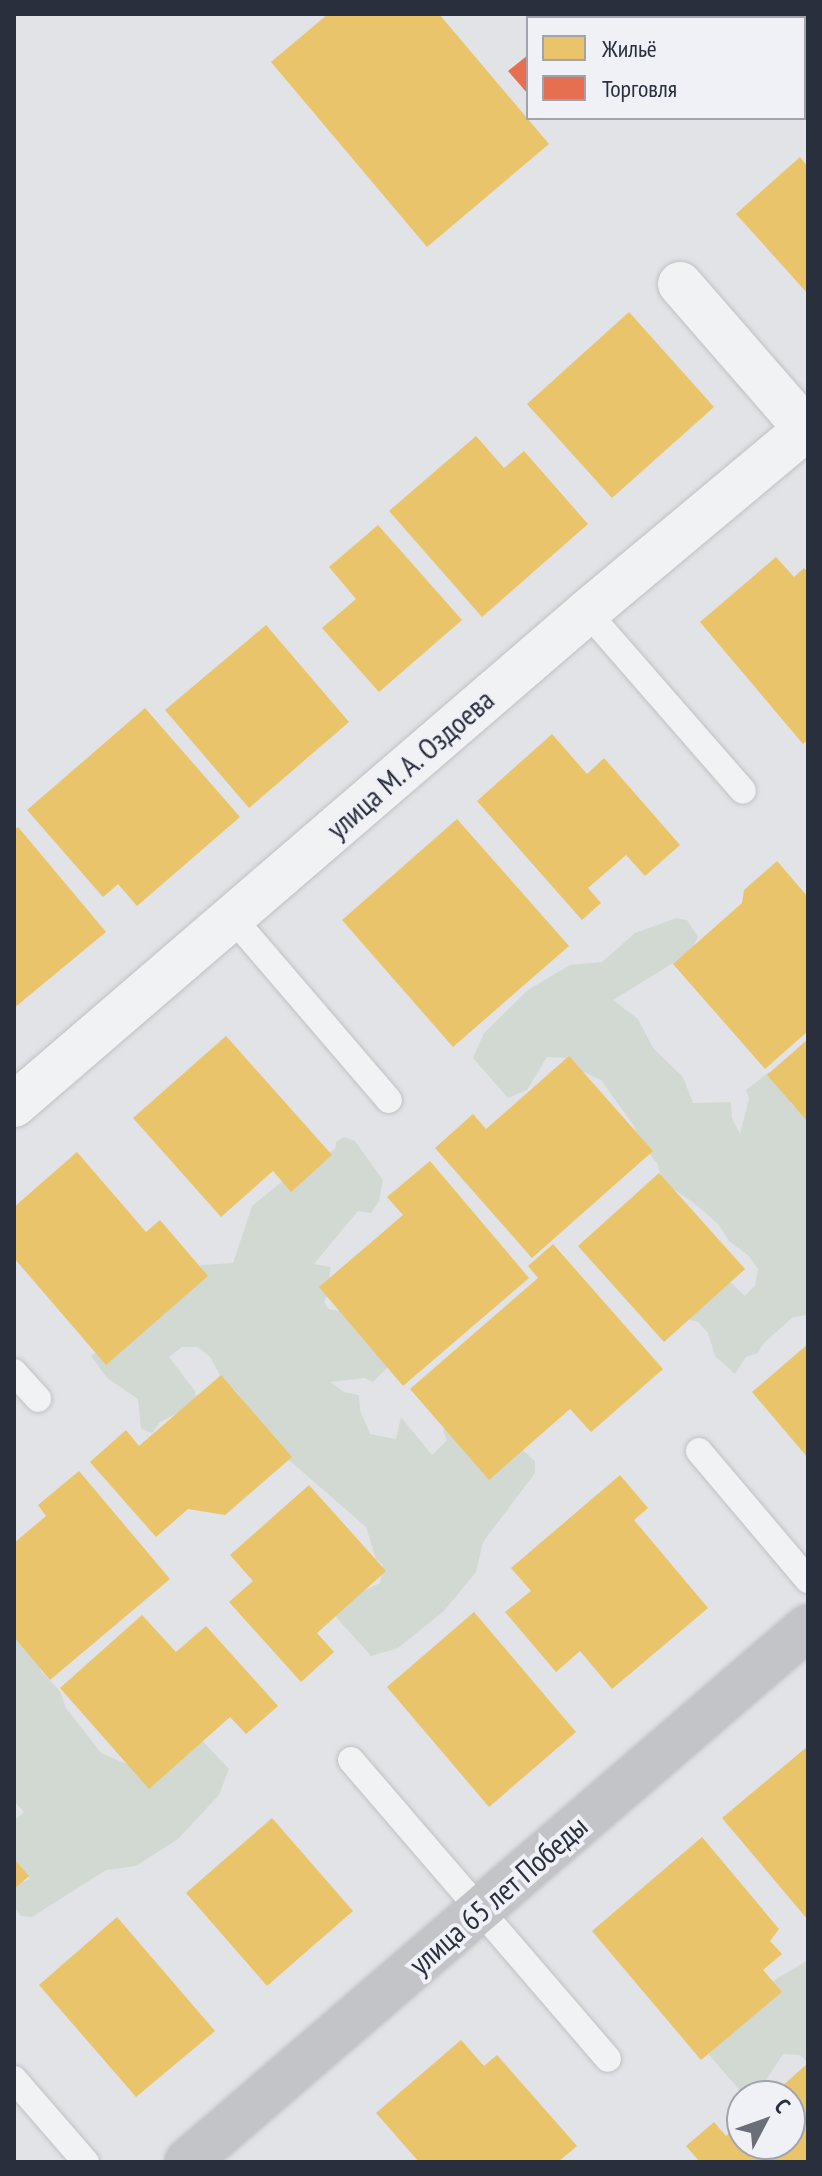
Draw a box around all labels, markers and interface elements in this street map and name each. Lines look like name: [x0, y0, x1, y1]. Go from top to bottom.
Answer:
legend: [526, 16, 806, 120]
text: Жильё: [602, 33, 657, 64]
text: Торговля: [602, 73, 677, 104]
street label: улица М. А. Оздоева: [317, 680, 503, 848]
street label: улица 65 лет Победы: [401, 1808, 595, 1982]
north arrow: [726, 2080, 806, 2160]
text: С: [769, 2093, 796, 2119]

